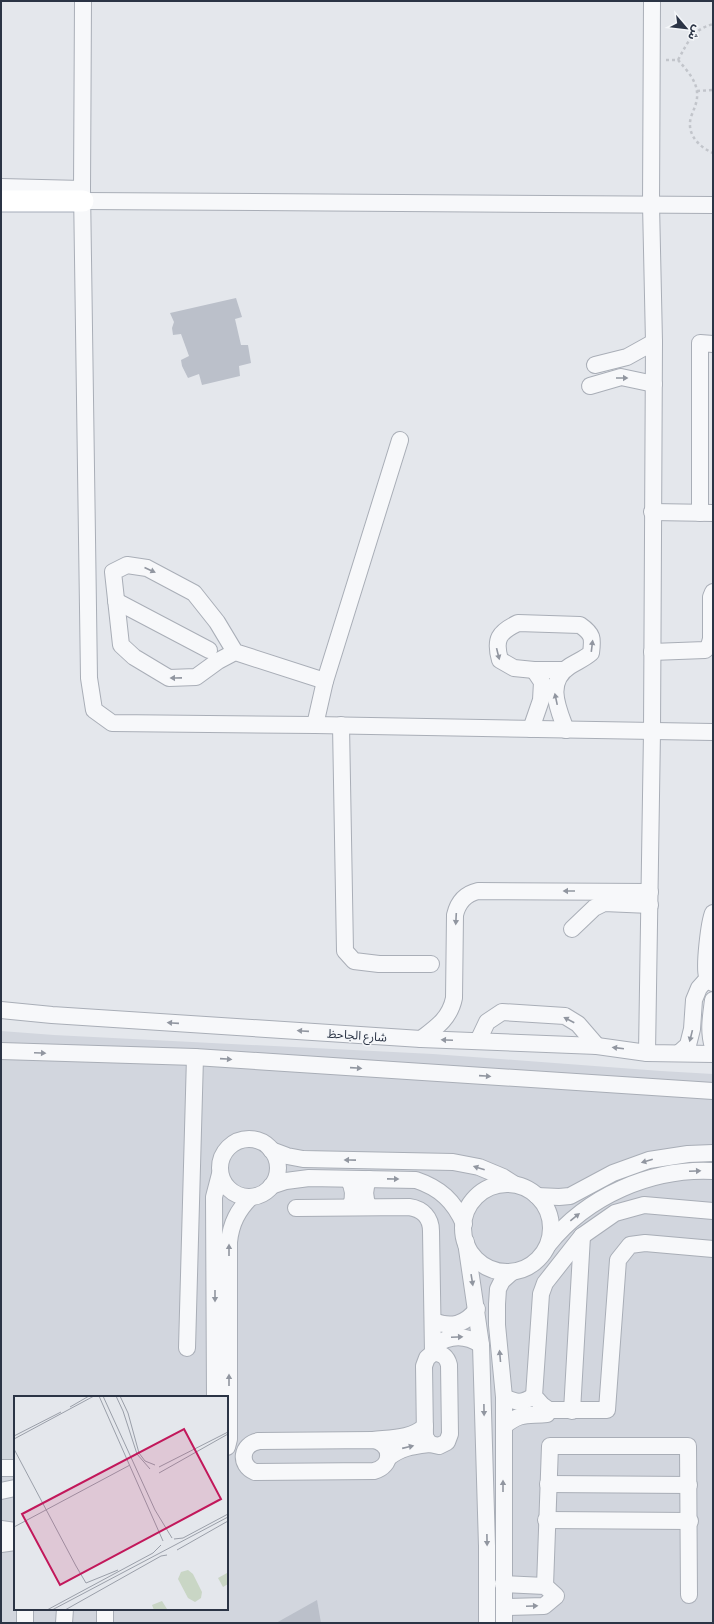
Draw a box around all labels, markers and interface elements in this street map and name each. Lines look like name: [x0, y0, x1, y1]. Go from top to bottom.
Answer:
north arrow: [666, 8, 706, 48]
text: ش: [684, 22, 705, 43]
one-way arrow: [615, 375, 628, 381]
one-way arrow: [144, 567, 156, 573]
one-way arrow: [589, 640, 595, 652]
one-way arrow: [496, 647, 502, 660]
one-way arrow: [169, 675, 182, 681]
one-way arrow: [553, 693, 559, 705]
one-way arrow: [562, 888, 575, 894]
one-way arrow: [452, 913, 459, 925]
one-way arrow: [563, 1016, 575, 1023]
one-way arrow: [167, 1019, 179, 1026]
street label: شارع الجاحظ: [326, 1023, 388, 1047]
one-way arrow: [297, 1028, 309, 1035]
one-way arrow: [687, 1029, 693, 1042]
one-way arrow: [440, 1037, 453, 1043]
one-way arrow: [612, 1045, 624, 1052]
one-way arrow: [34, 1050, 47, 1056]
one-way arrow: [220, 1056, 232, 1063]
one-way arrow: [350, 1064, 362, 1071]
one-way arrow: [479, 1073, 492, 1079]
one-way arrow: [343, 1157, 356, 1163]
one-way arrow: [640, 1158, 652, 1164]
one-way arrow: [473, 1165, 485, 1171]
one-way arrow: [689, 1168, 701, 1175]
one-way arrow: [387, 1176, 400, 1182]
one-way arrow: [570, 1213, 581, 1221]
one-way arrow: [226, 1243, 232, 1256]
one-way arrow: [469, 1274, 475, 1287]
one-way arrow: [212, 1290, 218, 1303]
one-way arrow: [451, 1334, 464, 1340]
one-way arrow: [497, 1350, 503, 1362]
one-way arrow: [226, 1373, 232, 1386]
inset map: [14, 1396, 228, 1610]
one-way arrow: [481, 1404, 487, 1417]
one-way arrow: [401, 1444, 414, 1450]
one-way arrow: [500, 1479, 506, 1492]
one-way arrow: [484, 1534, 490, 1547]
one-way arrow: [526, 1603, 539, 1609]

